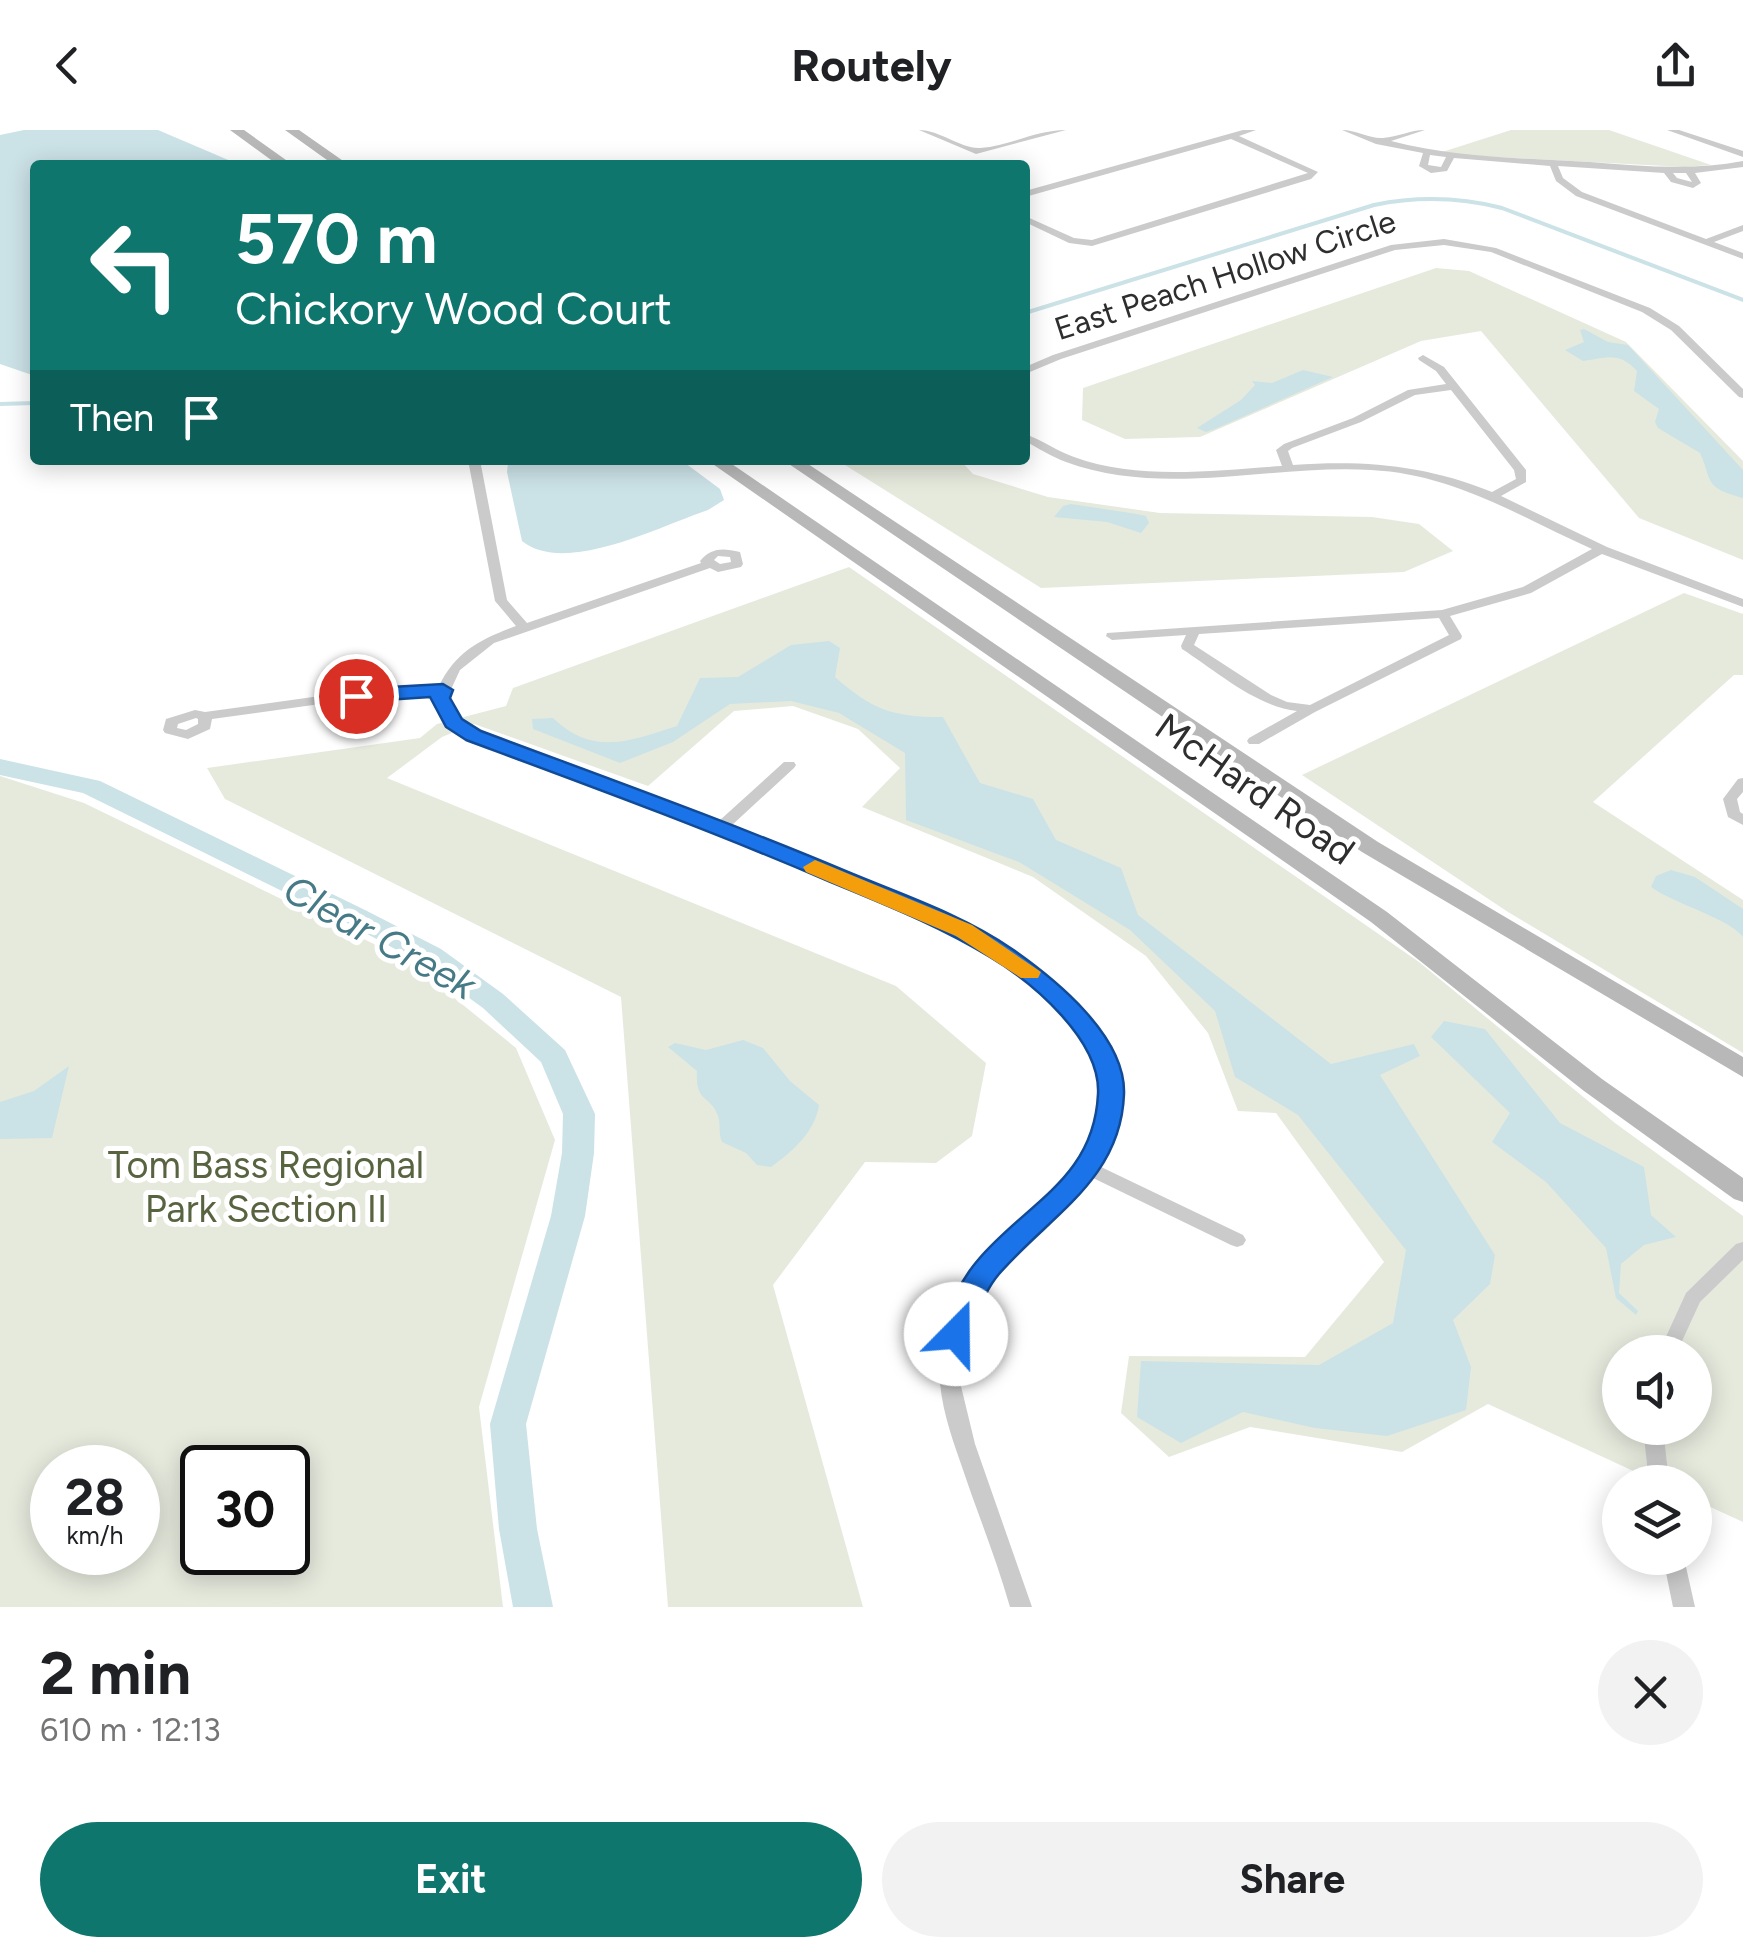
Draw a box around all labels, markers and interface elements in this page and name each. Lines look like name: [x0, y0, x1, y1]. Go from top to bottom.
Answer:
icon: back: [40, 38, 95, 93]
text: Routely: [791, 38, 952, 92]
icon: share: [1648, 38, 1703, 93]
text: 570 m: [235, 196, 438, 281]
icon: left: [70, 200, 200, 330]
street label: East Peach Hollow Circle: [1050, 202, 1400, 348]
text: Chickory Wood Court: [235, 281, 672, 335]
icon: arrive: [174, 390, 229, 445]
text: Then: [70, 395, 154, 441]
pin: [314, 654, 399, 739]
icon: arrive: [329, 669, 384, 724]
street label: McHard Road: [1147, 703, 1363, 875]
water label: Clear Creek: [276, 865, 486, 1010]
park label: Tom Bass Regional Park Section II: [108, 1142, 424, 1232]
position arrow: [904, 1282, 1008, 1386]
map controls: [1602, 1335, 1712, 1575]
button: sound: [1602, 1335, 1712, 1445]
speed limit sign: 30: [180, 1445, 310, 1575]
button: layers: [1602, 1465, 1712, 1575]
text: 28: [65, 1467, 125, 1528]
text: km/h: [66, 1520, 124, 1550]
text: 2 min: [40, 1637, 191, 1709]
button: close: [1598, 1640, 1703, 1745]
text: 610 m · 12:13: [40, 1711, 221, 1749]
button: Exit: [40, 1822, 862, 1937]
button: Share: [882, 1822, 1703, 1937]

